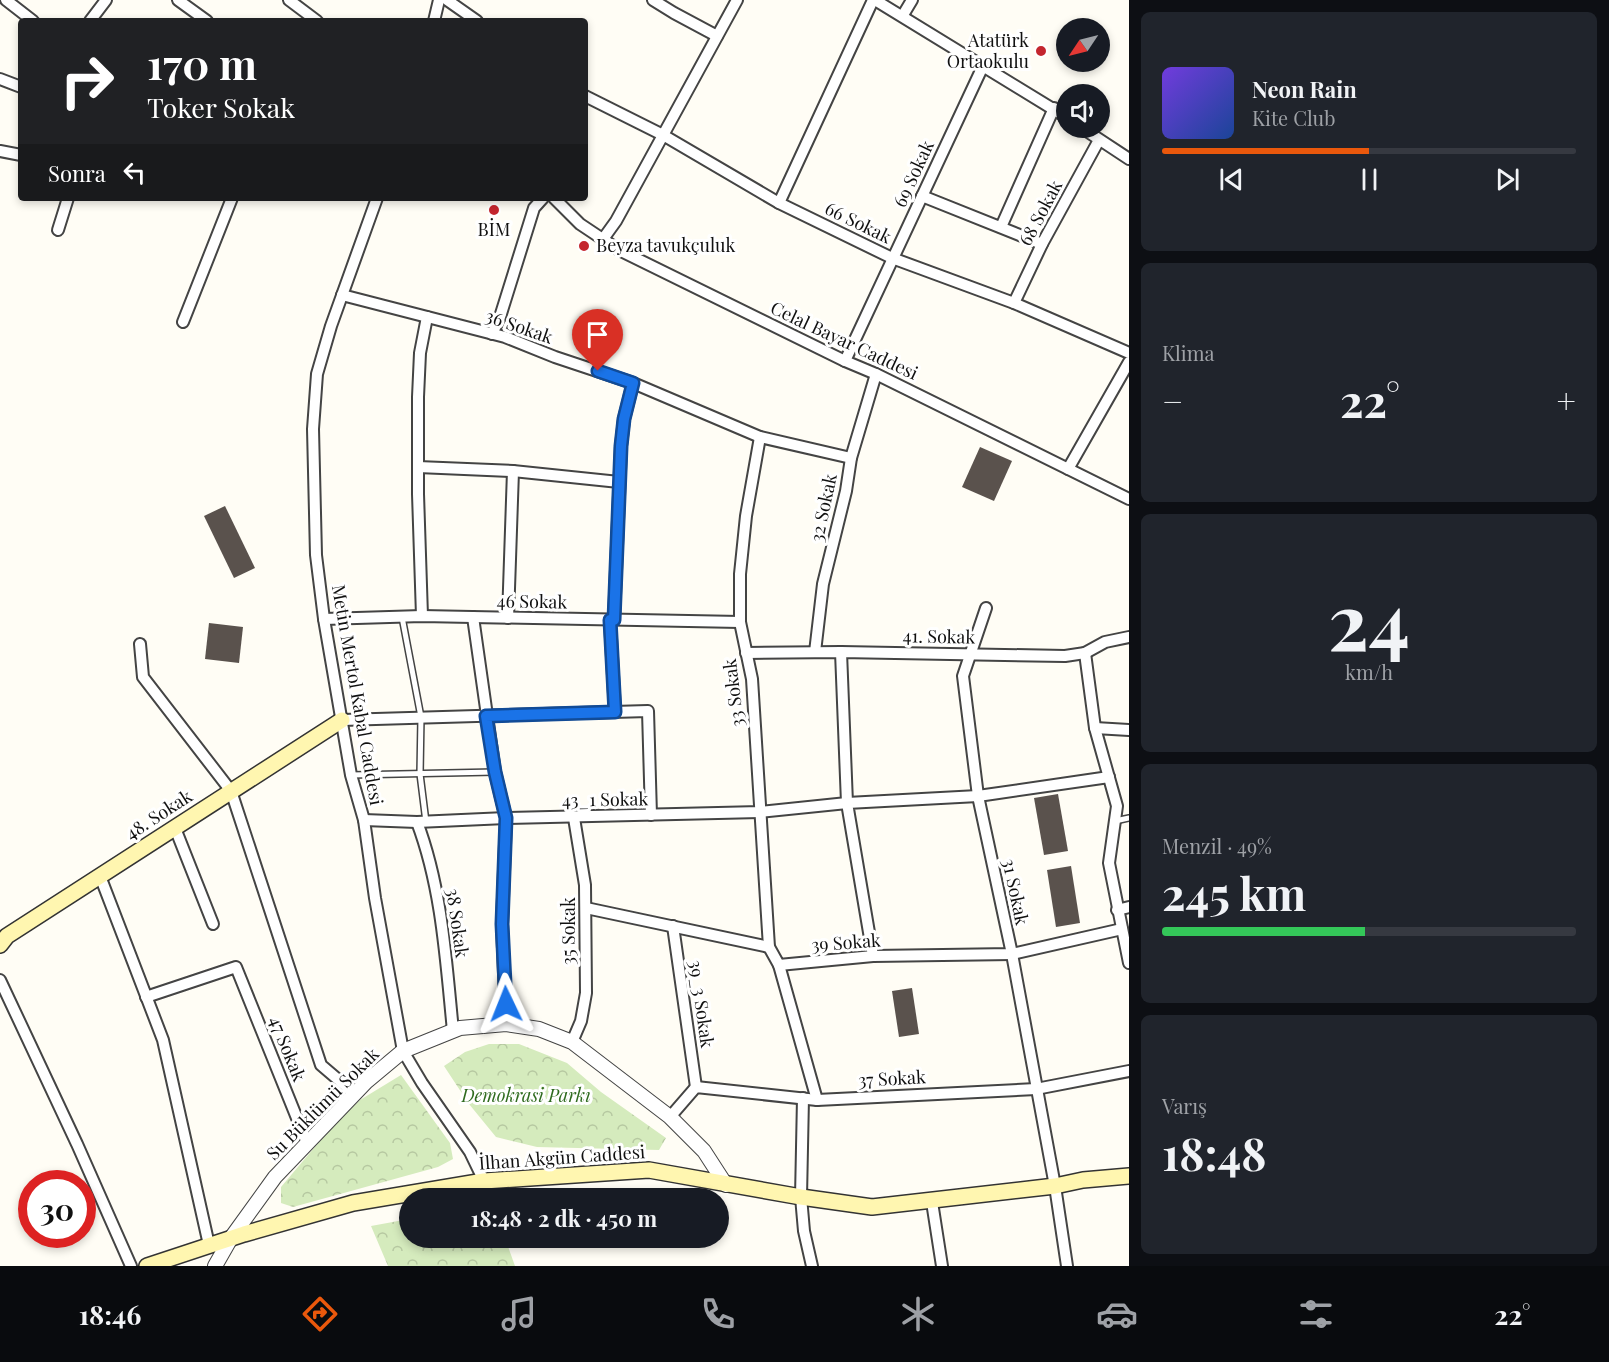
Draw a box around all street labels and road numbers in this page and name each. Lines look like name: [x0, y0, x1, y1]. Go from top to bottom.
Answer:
street label: 69 Sokak: [887, 136, 939, 211]
street label: 68 Sokak: [1013, 175, 1067, 250]
street label: 66 Sokak: [821, 196, 896, 249]
street label: Celal Bayar Caddesi: [767, 295, 922, 385]
street label: 36 Sokak: [482, 303, 556, 349]
street label: 32 Sokak: [804, 471, 842, 544]
street label: Metin Mertol Kabal Caddesi: [327, 583, 389, 807]
street label: 46 Sokak: [496, 588, 568, 614]
street label: 41. Sokak: [903, 623, 976, 649]
street label: 33 Sokak: [717, 657, 749, 729]
street label: 48. Sokak: [120, 784, 197, 845]
street label: 43_1 Sokak: [562, 786, 649, 812]
street label: 31 Sokak: [997, 856, 1035, 927]
street label: 38 Sokak: [441, 887, 475, 959]
street label: 35 Sokak: [556, 897, 580, 965]
street label: 39 Sokak: [810, 928, 882, 956]
street label: 39_3 Sokak: [684, 958, 720, 1049]
street label: 47 Sokak: [264, 1012, 312, 1085]
street label: Su Büklümü Sokak: [261, 1042, 384, 1165]
street label: 37 Sokak: [858, 1064, 926, 1092]
street label: İlhan Akgün Caddesi: [478, 1139, 646, 1175]

